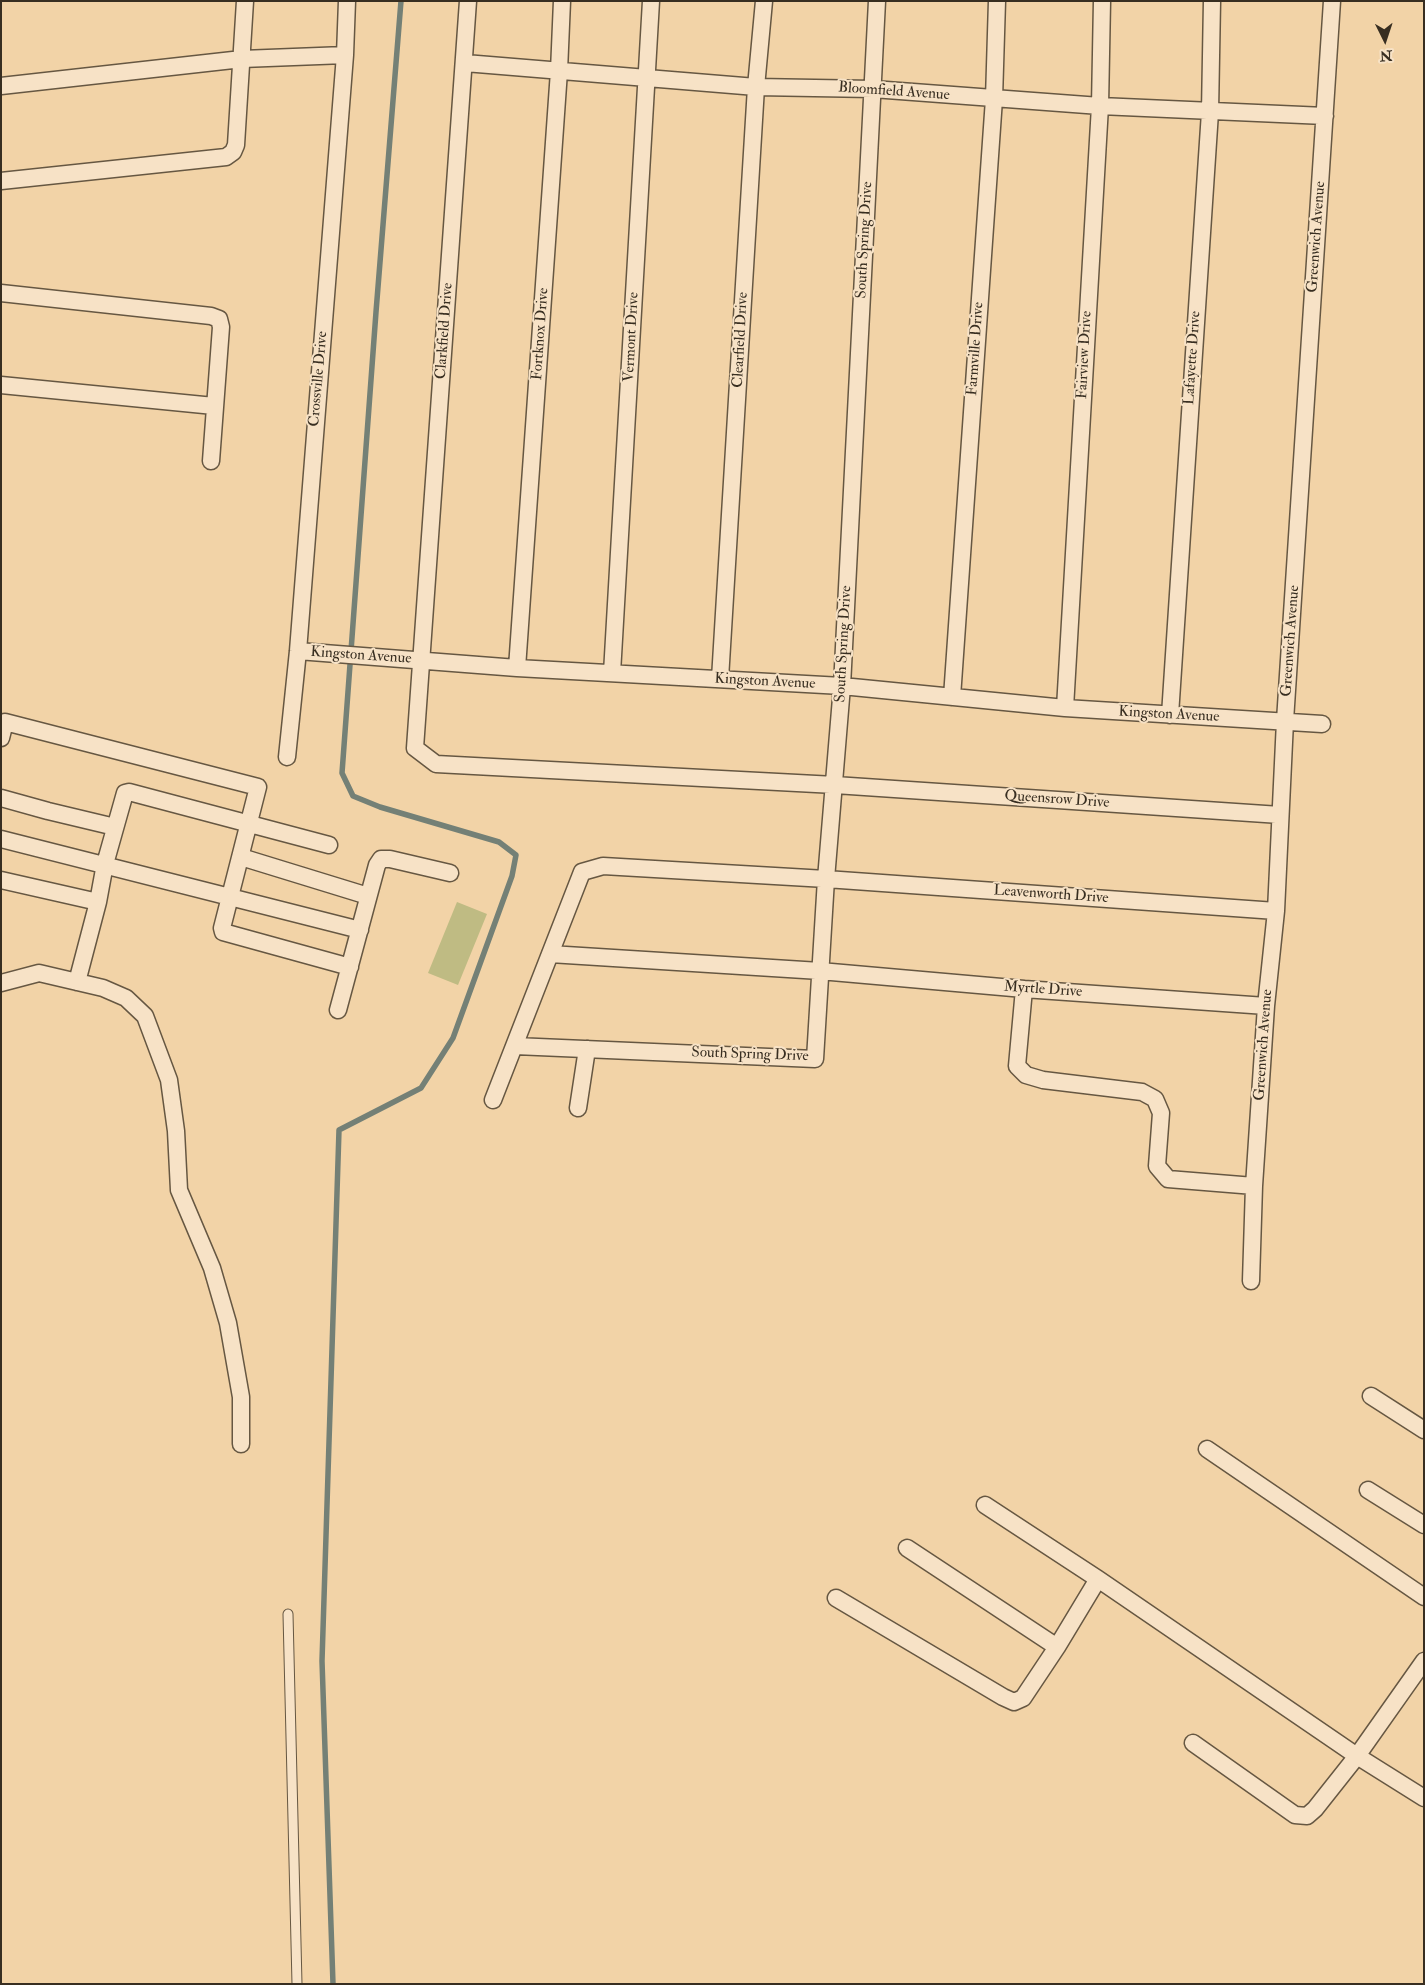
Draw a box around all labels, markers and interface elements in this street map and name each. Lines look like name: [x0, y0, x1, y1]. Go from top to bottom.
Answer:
north arrow: [1360, 15, 1410, 65]
text: N: [1379, 47, 1393, 64]
street label: Bloomfield Avenue: [838, 79, 950, 105]
street label: South Spring Drive: [853, 181, 877, 299]
street label: Greenwich Avenue: [1304, 181, 1330, 293]
street label: Clarkfield Drive: [433, 282, 457, 380]
street label: Fortknox Drive: [529, 287, 553, 381]
street label: Vermont Drive: [621, 292, 643, 382]
street label: Clearfield Drive: [730, 292, 752, 388]
street label: Farmville Drive: [964, 301, 988, 397]
street label: Fairview Drive: [1074, 310, 1096, 400]
street label: Lafayette Drive: [1181, 310, 1205, 406]
street label: Crossville Drive: [306, 331, 332, 427]
street label: South Spring Drive: [832, 585, 856, 703]
street label: Greenwich Avenue: [1278, 585, 1304, 697]
street label: Kingston Avenue: [310, 643, 412, 669]
street label: Kingston Avenue: [714, 670, 816, 694]
street label: Kingston Avenue: [1118, 703, 1220, 727]
street label: Queensrow Drive: [1004, 787, 1110, 813]
street label: Leavenworth Drive: [993, 882, 1109, 908]
street label: Myrtle Drive: [1003, 978, 1083, 1002]
street label: Greenwich Avenue: [1251, 989, 1277, 1101]
street label: South Spring Drive: [691, 1044, 809, 1066]

